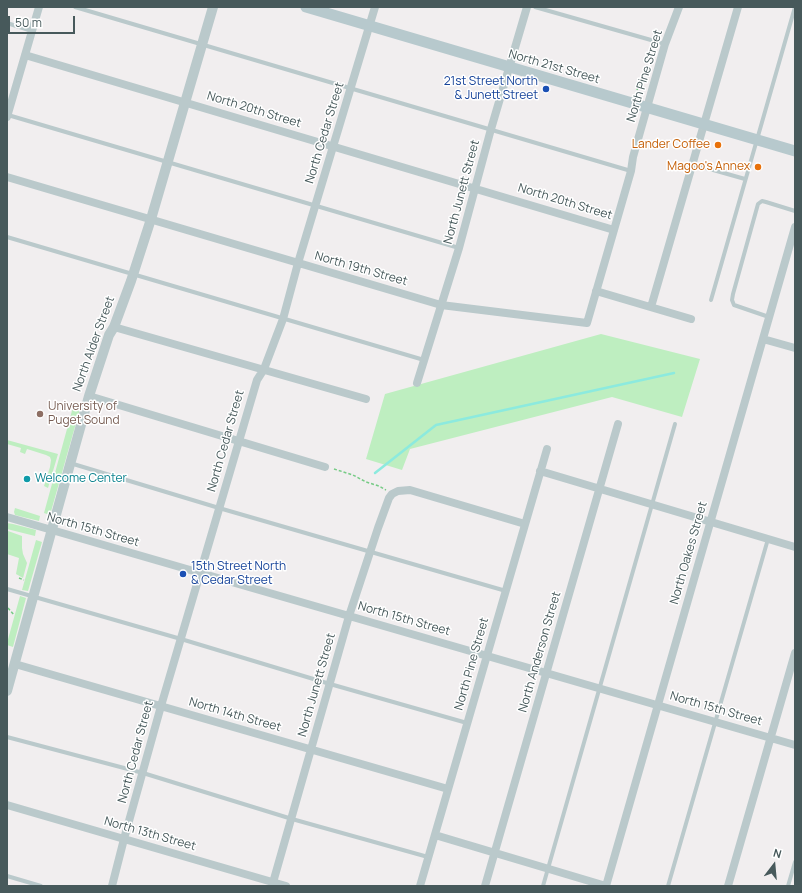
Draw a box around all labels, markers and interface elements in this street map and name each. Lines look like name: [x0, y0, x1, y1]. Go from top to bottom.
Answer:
scale bar: [10, 8, 77, 34]
text: 50 m: [15, 14, 42, 31]
street label: North Pine Street: [624, 28, 666, 124]
street label: North 21st Street: [507, 47, 601, 87]
place label: 21st Street North & Junett Street: [444, 75, 538, 103]
street label: North Cedar Street: [303, 81, 347, 185]
marker: 21st Street North & Junett Street: [541, 84, 551, 94]
street label: North 20th Street: [205, 89, 303, 131]
street label: North Junett Street: [441, 138, 483, 246]
place label: Lander Coffee: [632, 138, 710, 152]
marker: Lander Coffee: [713, 140, 723, 150]
place label: Magoo's Annex: [667, 160, 750, 174]
marker: Magoo's Annex: [753, 162, 763, 172]
street label: North 20th Street: [516, 181, 614, 223]
street label: North 19th Street: [313, 249, 409, 289]
street label: North Alder Street: [70, 294, 118, 394]
street label: North Cedar Street: [205, 388, 247, 494]
place label: University of Puget Sound: [48, 400, 120, 428]
marker: University of Puget Sound: [35, 409, 45, 419]
place label: Welcome Center: [35, 472, 127, 486]
marker: Welcome Center: [22, 474, 32, 484]
street label: North Oakes Street: [667, 500, 711, 606]
street label: North 15th Street: [45, 510, 141, 550]
place label: 15th Street North & Cedar Street: [191, 560, 286, 588]
marker: 15th Street North & Cedar Street: [178, 569, 188, 579]
street label: North Anderson Street: [516, 590, 564, 714]
street label: North 15th Street: [356, 599, 452, 639]
street label: North Pine Street: [452, 616, 492, 712]
street label: North Junett Street: [295, 631, 339, 739]
street label: North 15th Street: [668, 689, 764, 729]
street label: North 14th Street: [187, 695, 283, 735]
street label: North Cedar Street: [115, 699, 157, 805]
street label: North 13th Street: [102, 814, 198, 854]
north arrow: [754, 845, 794, 885]
text: N: [772, 845, 783, 861]

